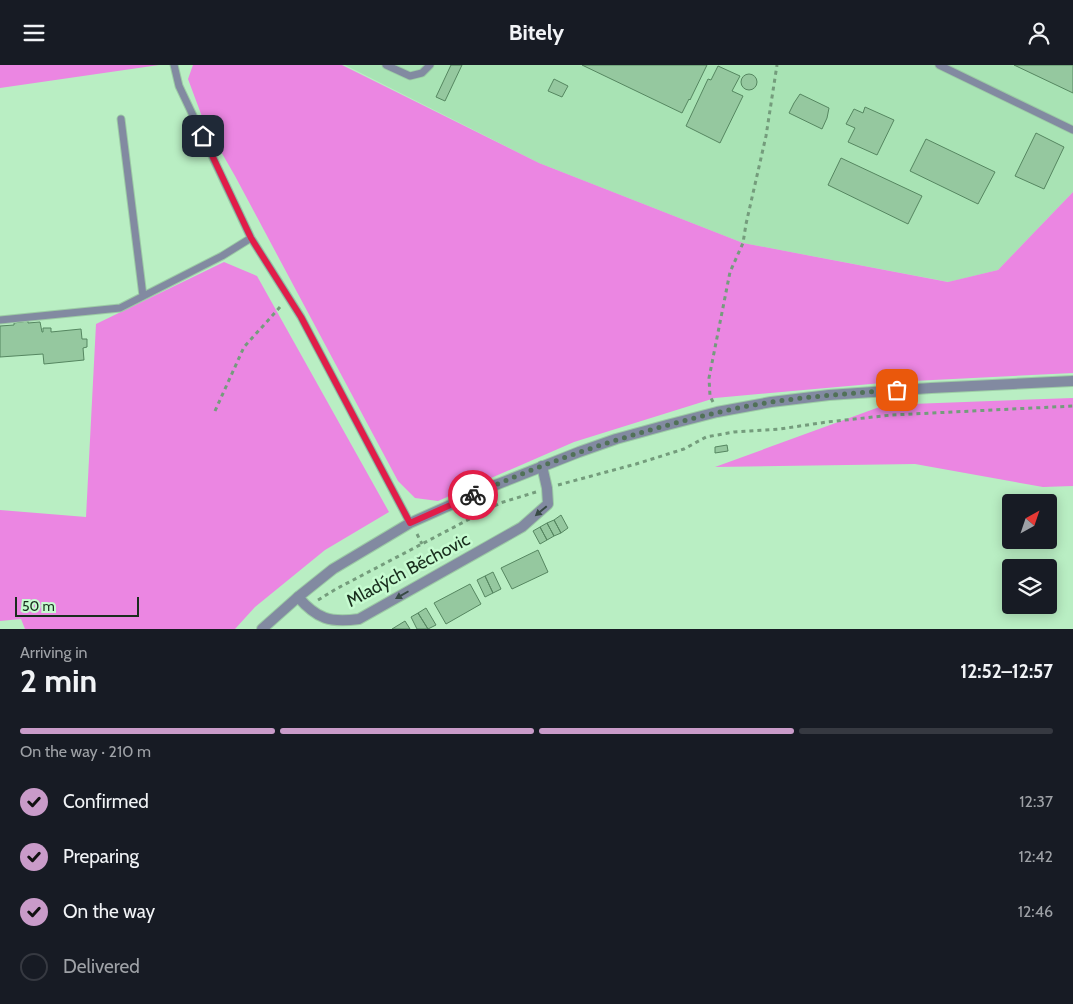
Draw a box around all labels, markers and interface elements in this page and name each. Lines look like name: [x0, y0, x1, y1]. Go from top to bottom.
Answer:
icon: menu: [20, 19, 48, 47]
text: Bitely: [509, 19, 564, 46]
icon: person: [1025, 19, 1053, 47]
pin: [182, 115, 224, 157]
icon: home: [189, 122, 217, 150]
pin: [876, 369, 918, 411]
icon: bag: [883, 376, 911, 404]
courier: [448, 470, 498, 520]
icon: bike: [459, 481, 487, 509]
north arrow: [1002, 494, 1058, 549]
map controls: [1002, 494, 1057, 614]
one-way arrow: [534, 505, 547, 516]
street label: Mladých Běchovic: [342, 528, 474, 612]
button: layers: [1002, 559, 1057, 614]
one-way arrow: [395, 590, 409, 599]
scale bar: [15, 594, 139, 617]
text: 50 m: [22, 597, 55, 615]
text: Arriving in: [20, 643, 87, 662]
text: 12:52–12:57: [960, 660, 1053, 683]
text: 2 min: [20, 661, 97, 700]
text: On the way · 210 m: [20, 742, 151, 761]
icon: check: [20, 788, 48, 816]
text: Confirmed: [63, 790, 149, 813]
text: 12:37: [1019, 792, 1053, 811]
icon: check: [20, 843, 48, 871]
text: Preparing: [63, 845, 139, 868]
text: 12:42: [1018, 847, 1053, 866]
icon: check: [20, 898, 48, 926]
text: On the way: [63, 900, 155, 923]
text: 12:46: [1018, 902, 1053, 921]
text: Delivered: [63, 955, 140, 978]

